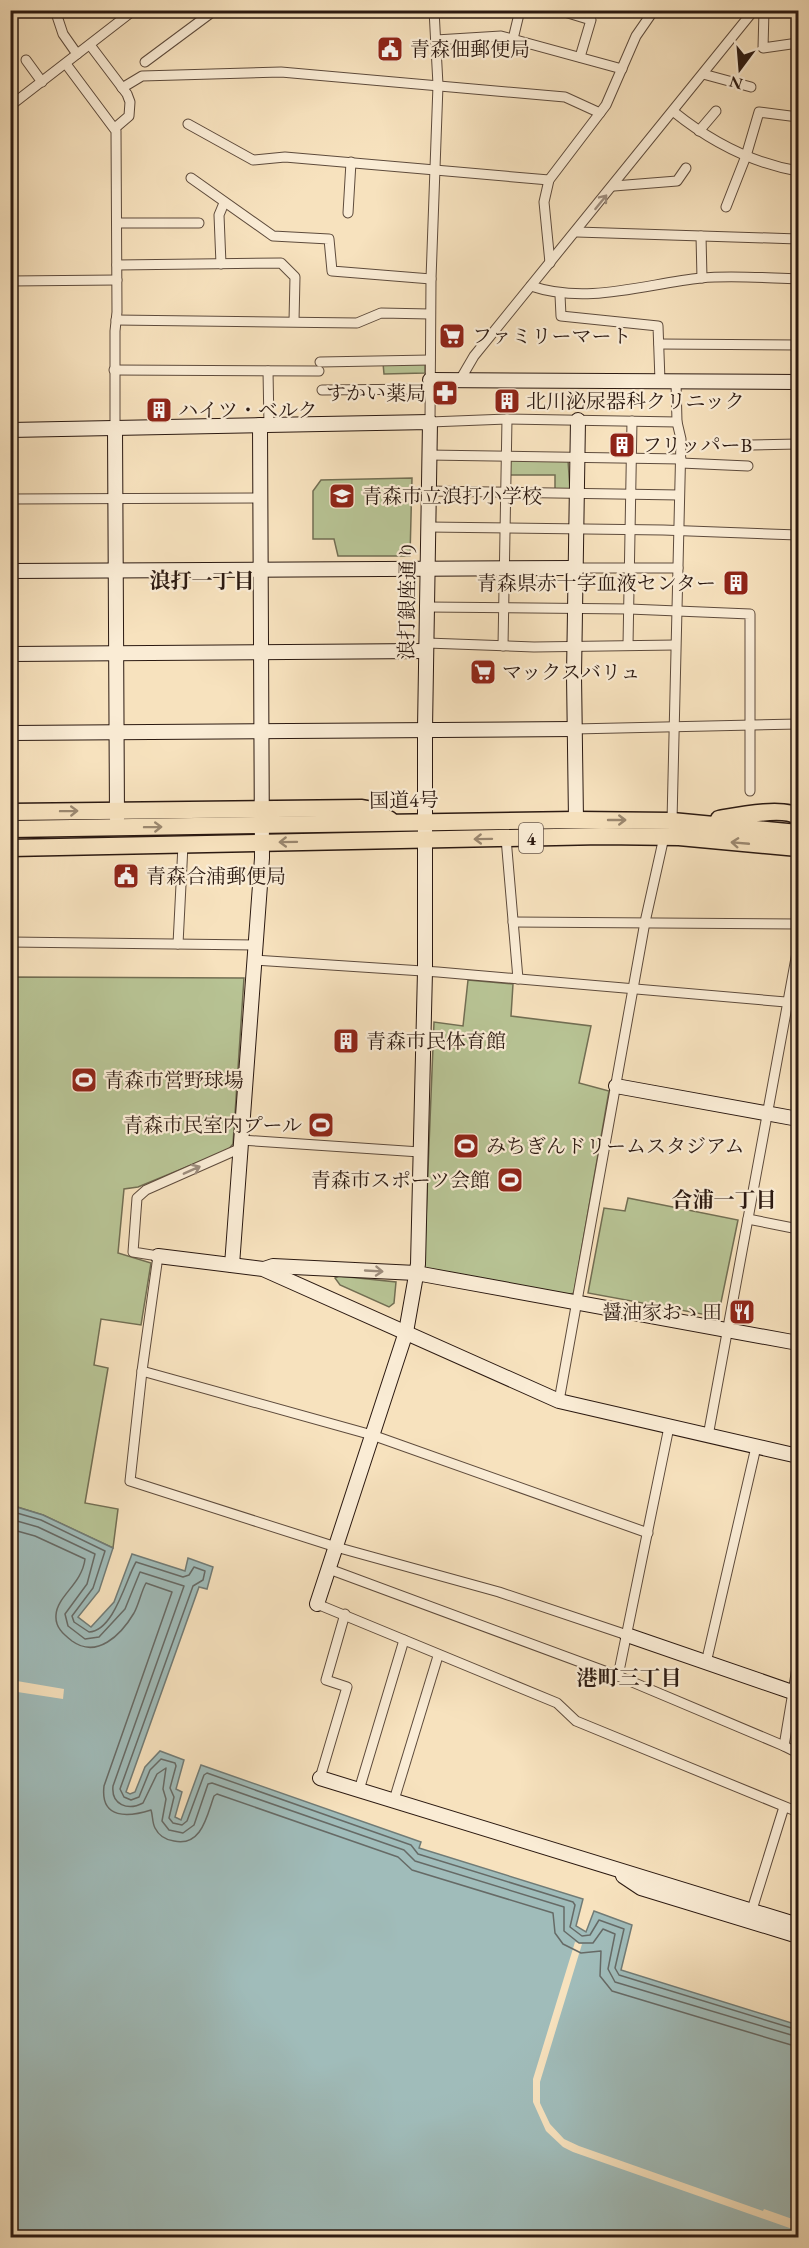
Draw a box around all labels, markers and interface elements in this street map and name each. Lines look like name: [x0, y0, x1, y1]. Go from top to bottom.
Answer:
public building icon: 青森佃郵便局: [375, 34, 405, 64]
place label: 青森佃郵便局: [410, 36, 530, 62]
north arrow: [710, 39, 770, 99]
text: N: [727, 71, 745, 95]
one-way arrow: [595, 194, 608, 210]
supermarket icon: ファミリーマート: [437, 321, 467, 351]
place label: ファミリーマート: [472, 323, 632, 349]
pharmacy icon: すかい薬局: [430, 378, 460, 408]
place label: すかい薬局: [326, 380, 426, 406]
building icon: 北川泌尿器科クリニック: [492, 386, 522, 416]
place label: 北川泌尿器科クリニック: [526, 388, 745, 414]
building icon: ハイツ・ベルク: [144, 395, 174, 425]
place label: ハイツ・ベルク: [178, 397, 318, 423]
building icon: フリッパーB: [607, 430, 637, 460]
place label: フリッパーB: [642, 432, 752, 458]
school or university icon: 青森市立浪打小学校: [327, 481, 357, 511]
place label: 青森市立浪打小学校: [362, 483, 542, 509]
street label: 浪打銀座通り: [393, 540, 421, 660]
district label: 浪打一丁目: [150, 567, 255, 594]
building icon: 青森県赤十字血液センター: [721, 568, 751, 598]
place label: 青森県赤十字血液センター: [477, 570, 716, 596]
supermarket icon: マックスバリュ: [468, 657, 498, 687]
place label: マックスバリュ: [502, 659, 640, 685]
street label: 国道4号: [369, 786, 439, 814]
one-way arrow: [58, 805, 78, 817]
one-way arrow: [607, 814, 627, 826]
one-way arrow: [142, 821, 162, 832]
road number: 4: [519, 823, 543, 853]
one-way arrow: [473, 833, 493, 845]
one-way arrow: [278, 837, 298, 848]
one-way arrow: [731, 837, 751, 848]
public building icon: 青森合浦郵便局: [111, 861, 141, 891]
place label: 青森合浦郵便局: [146, 863, 286, 889]
building icon: 青森市民体育館: [331, 1026, 361, 1056]
place label: 青森市民体育館: [366, 1028, 506, 1054]
sports icon: 青森市営野球場: [69, 1065, 99, 1095]
place label: 青森市営野球場: [104, 1067, 244, 1093]
sports icon: 青森市民室内プール: [306, 1110, 336, 1140]
place label: 青森市民室内プール: [123, 1112, 302, 1138]
sports icon: みちぎんドリームスタジアム: [451, 1131, 481, 1161]
place label: みちぎんドリームスタジアム: [486, 1133, 745, 1159]
one-way arrow: [183, 1163, 201, 1174]
sports icon: 青森市スポーツ会館: [495, 1165, 525, 1195]
place label: 青森市スポーツ会館: [311, 1167, 490, 1193]
district label: 合浦一丁目: [672, 1186, 777, 1213]
one-way arrow: [364, 1266, 384, 1277]
restaurant icon: 醤油家おゝ田: [727, 1297, 757, 1327]
place label: 醤油家おゝ田: [602, 1299, 722, 1325]
district label: 港町三丁目: [577, 1664, 682, 1691]

